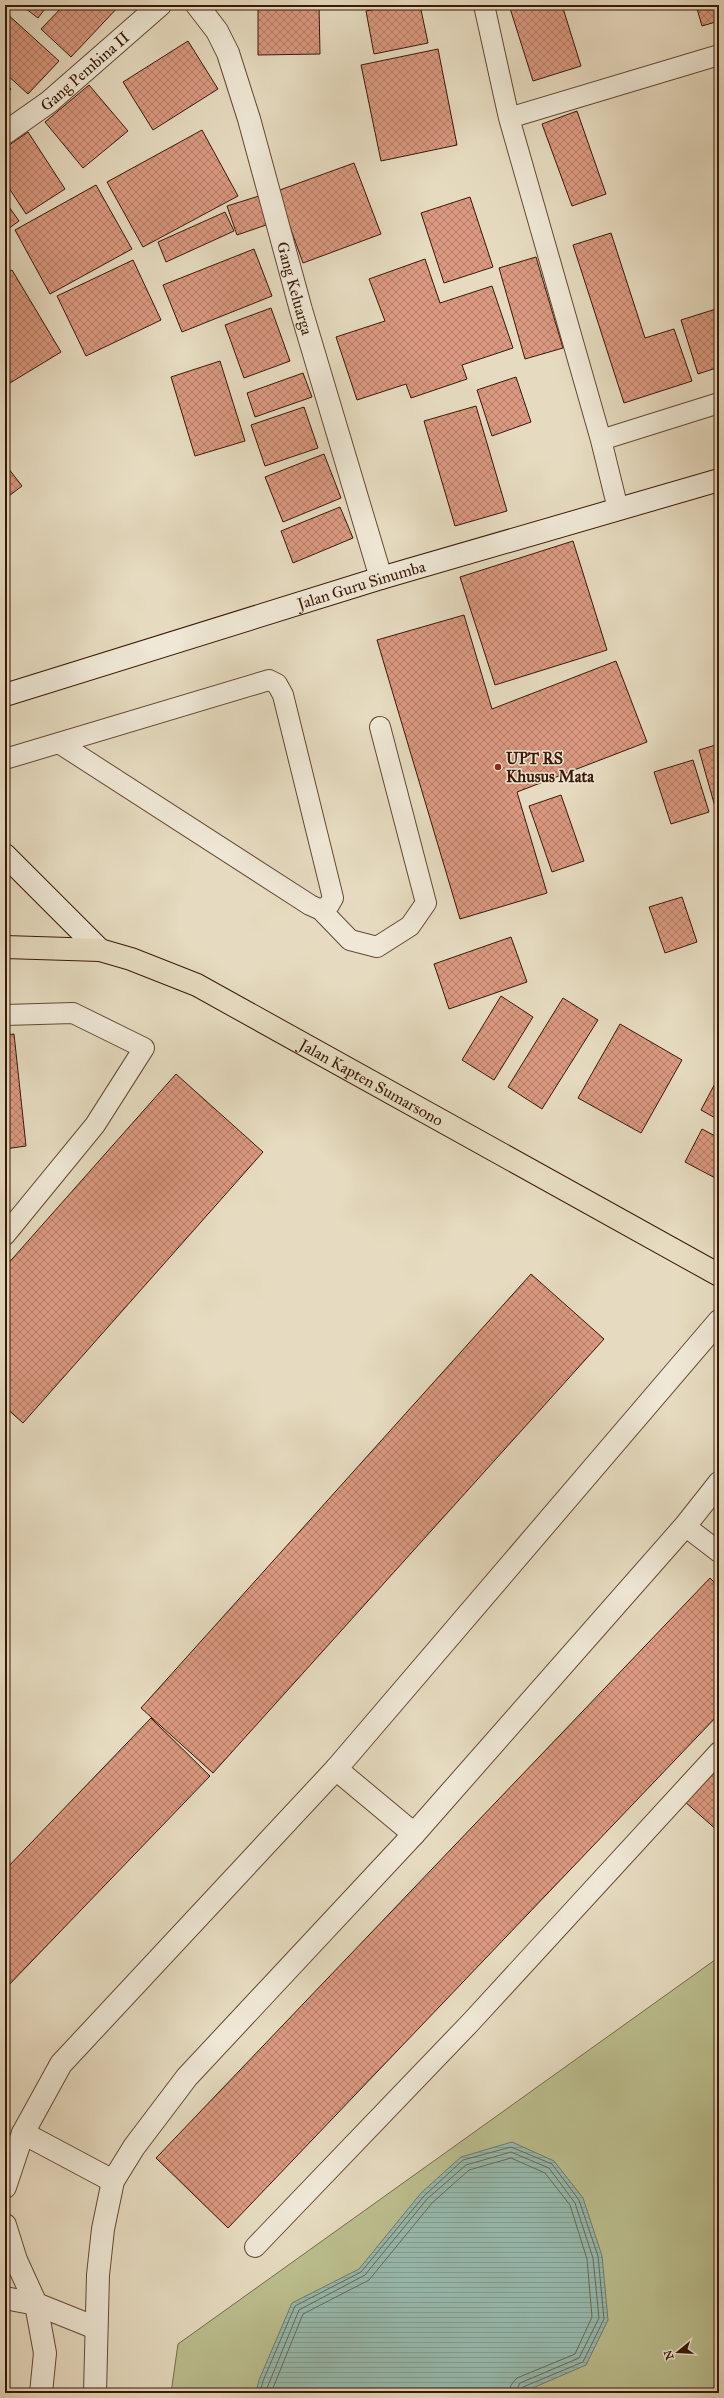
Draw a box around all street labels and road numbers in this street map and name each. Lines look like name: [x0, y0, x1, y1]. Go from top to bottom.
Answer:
street label: Gang Pembina II: [37, 27, 133, 115]
street label: Gang Keluarga: [273, 240, 317, 337]
street label: Jalan Guru Sinumba: [293, 557, 428, 615]
street label: Jalan Kapten Sumarsono: [294, 1034, 447, 1130]

